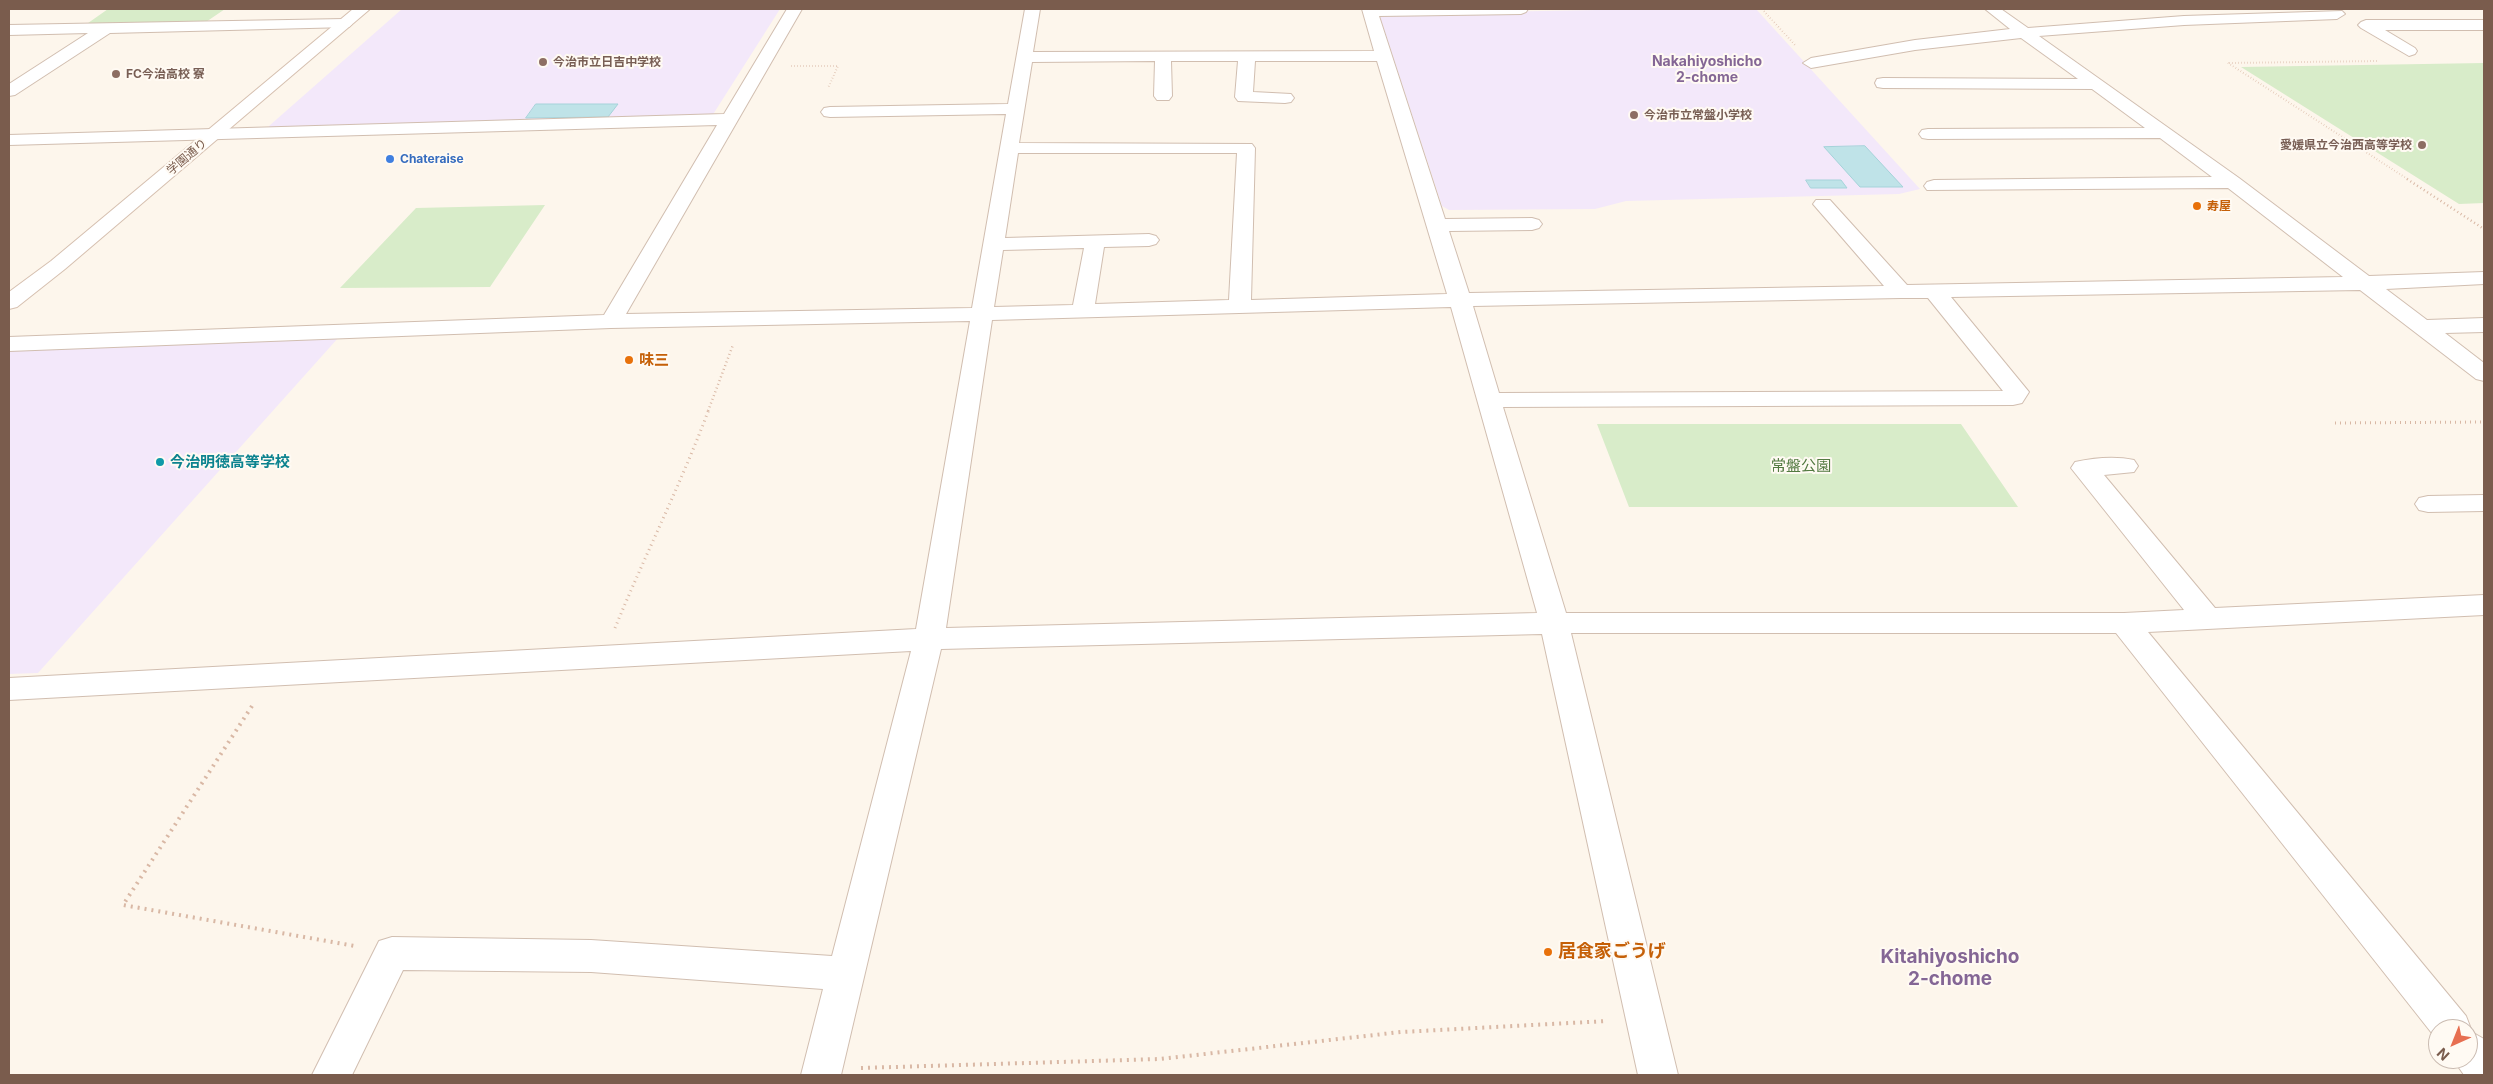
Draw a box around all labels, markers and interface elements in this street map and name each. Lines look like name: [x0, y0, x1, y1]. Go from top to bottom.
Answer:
district label: Nakahiyoshicho 2-chome: [1652, 54, 1762, 86]
place label: 今治市立日吉中学校: [553, 55, 661, 69]
marker: 今治市立日吉中学校: [537, 56, 549, 68]
place label: FC今治高校 寮: [126, 67, 205, 81]
marker: FC今治高校 寮: [110, 68, 122, 80]
place label: 今治市立常盤小学校: [1644, 108, 1752, 122]
marker: 今治市立常盤小学校: [1628, 109, 1640, 121]
street label: 学園通り: [164, 136, 210, 178]
place label: 愛媛県立今治西高等学校: [2280, 138, 2412, 152]
marker: 愛媛県立今治西高等学校: [2416, 139, 2428, 151]
place label: Chateraise: [400, 152, 464, 166]
marker: Chateraise: [384, 153, 396, 165]
place label: 寿屋: [2207, 199, 2231, 213]
marker: 寿屋: [2191, 200, 2203, 212]
place label: 味三: [639, 351, 669, 369]
marker: 味三: [623, 354, 635, 366]
place label: 今治明徳高等学校: [170, 453, 290, 471]
marker: 今治明徳高等学校: [154, 456, 166, 468]
park label: 常盤公園: [1771, 457, 1831, 475]
place label: 居食家ごうげ: [1558, 941, 1666, 963]
marker: 居食家ごうげ: [1542, 946, 1554, 958]
district label: Kitahiyoshicho 2-chome: [1880, 946, 2020, 990]
north arrow: [2428, 1019, 2478, 1069]
text: N: [2433, 1045, 2453, 1064]

